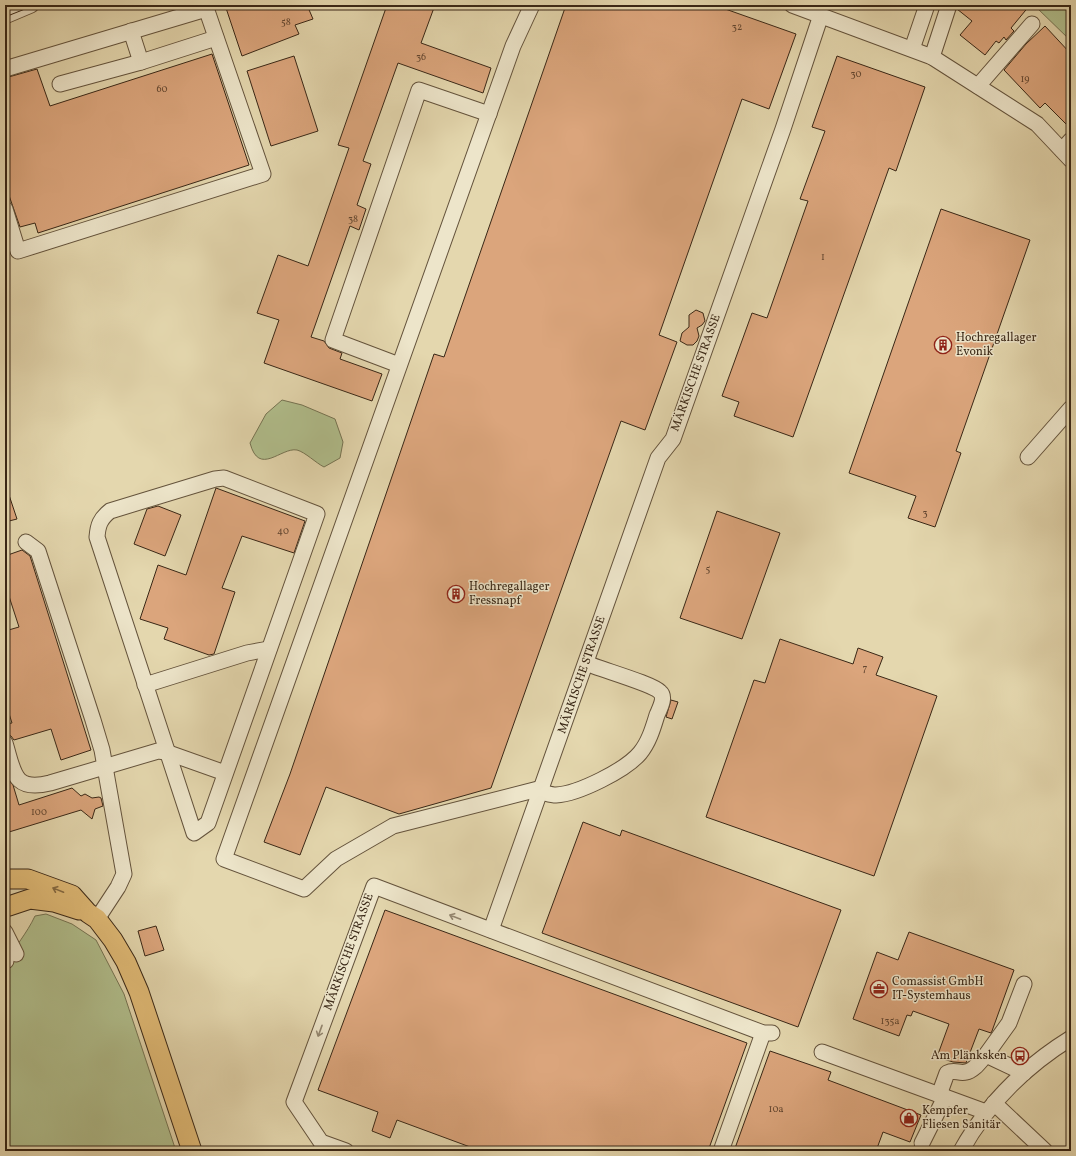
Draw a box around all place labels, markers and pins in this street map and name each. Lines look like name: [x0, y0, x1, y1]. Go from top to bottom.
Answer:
place label: Hochregallager Evonik: [956, 330, 1036, 360]
building icon: Hochregallager Evonik: [933, 335, 953, 355]
place label: Hochregallager Fressnapf: [469, 579, 549, 609]
building icon: Hochregallager Fressnapf: [446, 584, 466, 604]
place label: Comassist GmbH IT-Systemhaus: [892, 974, 983, 1004]
office icon: Comassist GmbH IT-Systemhaus: [869, 979, 889, 999]
bus stop icon: Am Plänksken: [1010, 1046, 1030, 1066]
place label: Am Plänksken: [931, 1048, 1007, 1064]
place label: Kempfer Fliesen Sanitär: [922, 1103, 1001, 1133]
shop icon: Kempfer Fliesen Sanitär: [899, 1108, 919, 1128]

